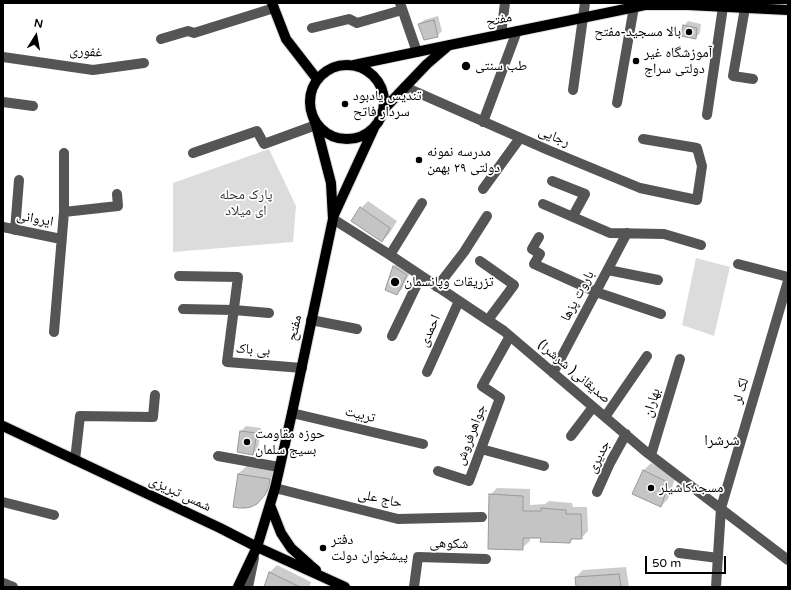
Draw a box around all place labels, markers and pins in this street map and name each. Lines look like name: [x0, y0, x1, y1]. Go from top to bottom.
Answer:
place label: بالا مسجید-مفتح: [594, 24, 681, 40]
marker: بالا مسجید-مفتح: [684, 27, 694, 37]
place label: آموزشگاه غیر دولتی سراج: [644, 45, 712, 78]
marker: آموزشگاه غیر دولتی سراج: [631, 56, 641, 66]
place label: طب سنتی: [475, 58, 527, 74]
marker: طب سنتی: [460, 60, 472, 72]
place label: تندیس یادبود سردار فاتح: [353, 88, 422, 120]
marker: تندیس یادبود سردار فاتح: [340, 99, 350, 109]
place label: مدرسه نمونه دولتی ۲۹ بهمن: [427, 144, 500, 176]
marker: مدرسه نمونه دولتی ۲۹ بهمن: [414, 155, 424, 165]
place label: تزریقات وپانسمان: [404, 274, 494, 290]
marker: تزریقات وپانسمان: [389, 276, 401, 288]
place label: حوزه مقاومت بسیج سلمان: [255, 426, 325, 458]
marker: حوزه مقاومت بسیج سلمان: [242, 437, 252, 447]
place label: مسجدکاشیلر: [659, 480, 723, 496]
marker: مسجدکاشیلر: [646, 483, 656, 493]
place label: دفتر پیشخوان دولت: [331, 532, 408, 564]
marker: دفتر پیشخوان دولت: [318, 543, 328, 553]

